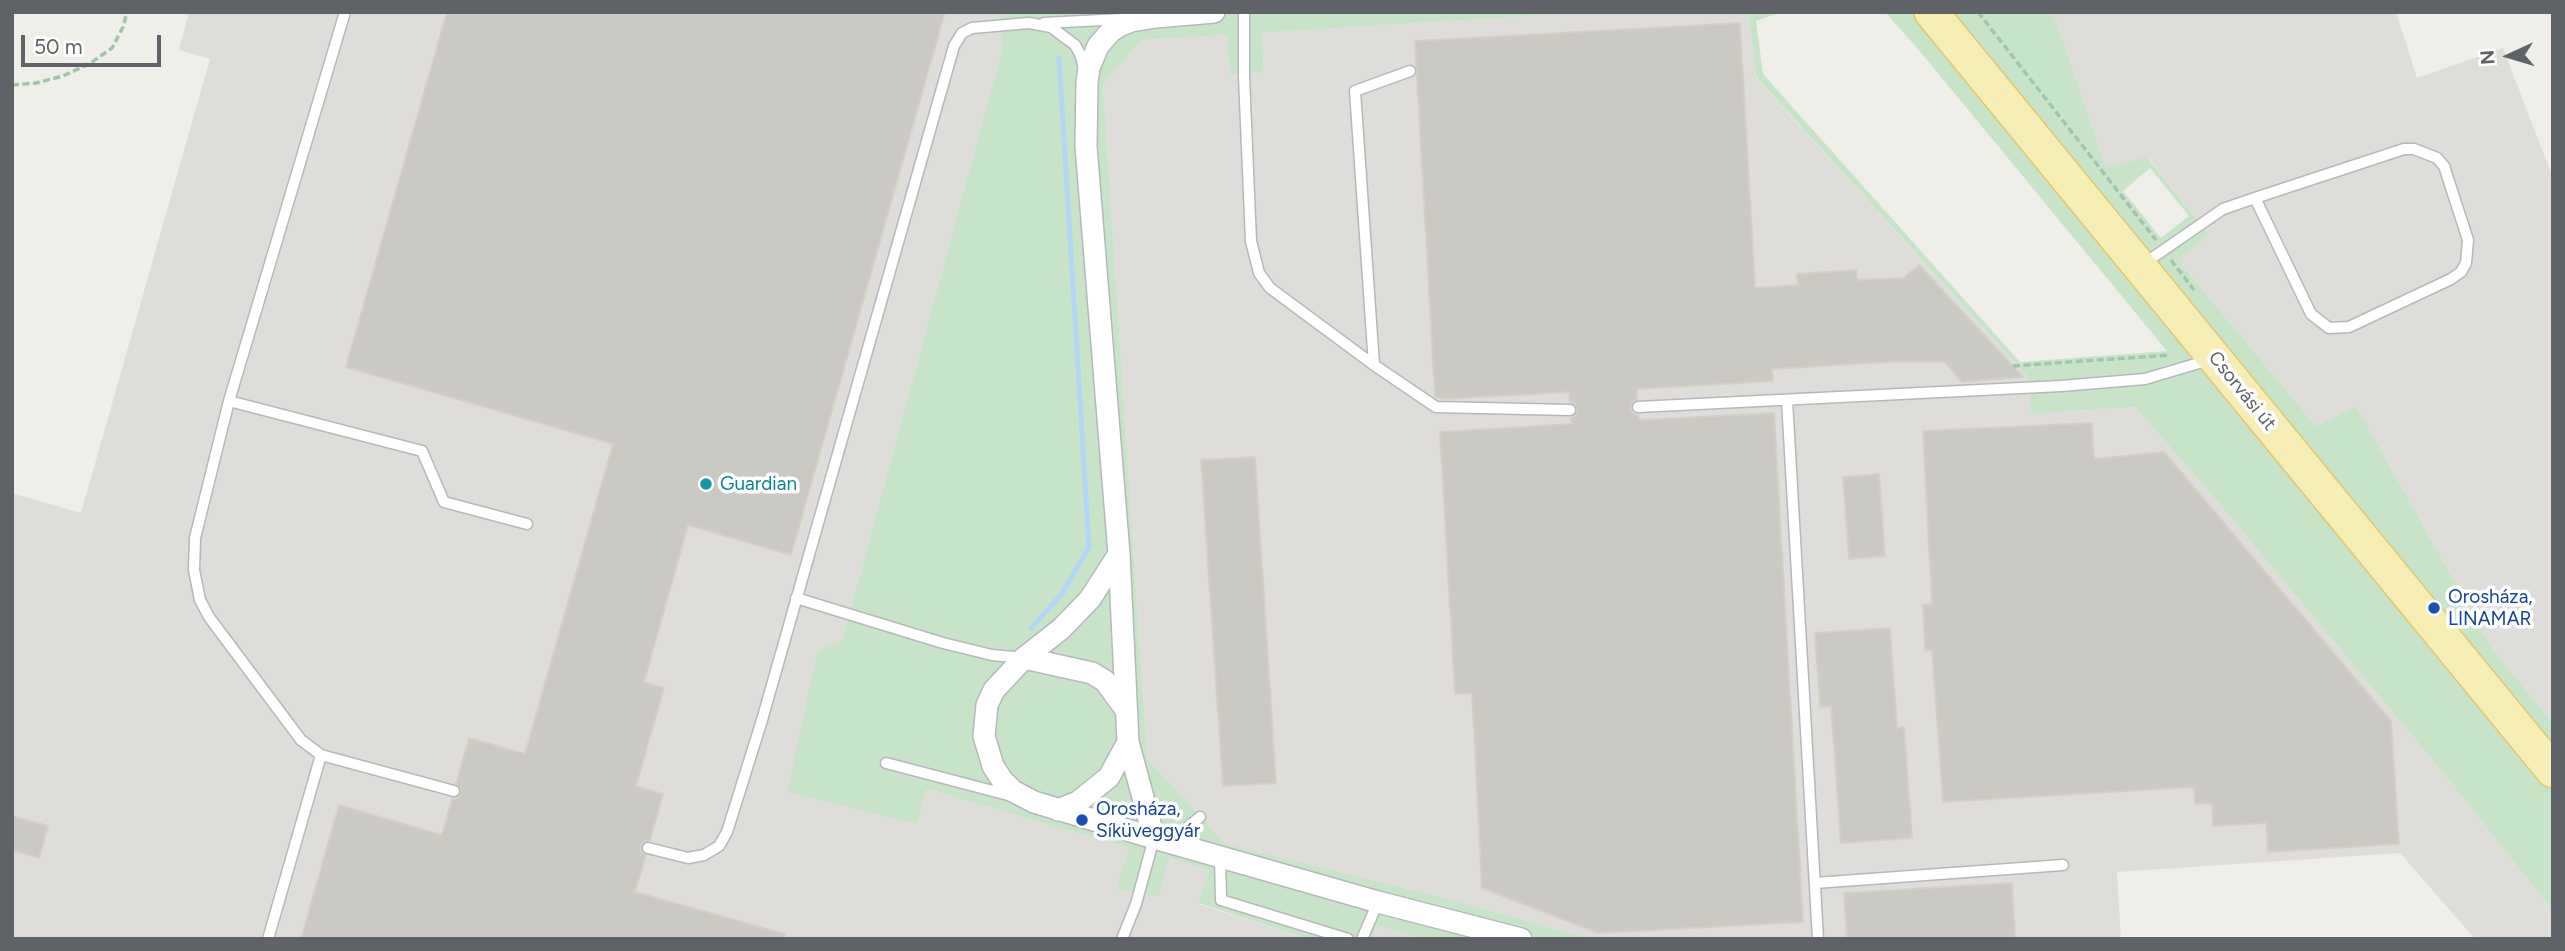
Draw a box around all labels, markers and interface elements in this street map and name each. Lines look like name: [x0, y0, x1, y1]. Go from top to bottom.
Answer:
scale bar: [24, 21, 164, 65]
north arrow: [2474, 21, 2544, 91]
text: 50 m: [34, 34, 83, 59]
text: N: [2476, 49, 2500, 66]
street label: Csorvási út: [2203, 347, 2281, 435]
place label: Guardian: [720, 473, 797, 495]
marker: Guardian: [698, 476, 714, 492]
place label: Orosháza, LINAMAR: [2448, 586, 2533, 630]
marker: Orosháza, LINAMAR: [2426, 600, 2442, 616]
place label: Orosháza, Síküveggyár: [1096, 798, 1200, 842]
marker: Orosháza, Síküveggyár: [1074, 812, 1090, 828]

